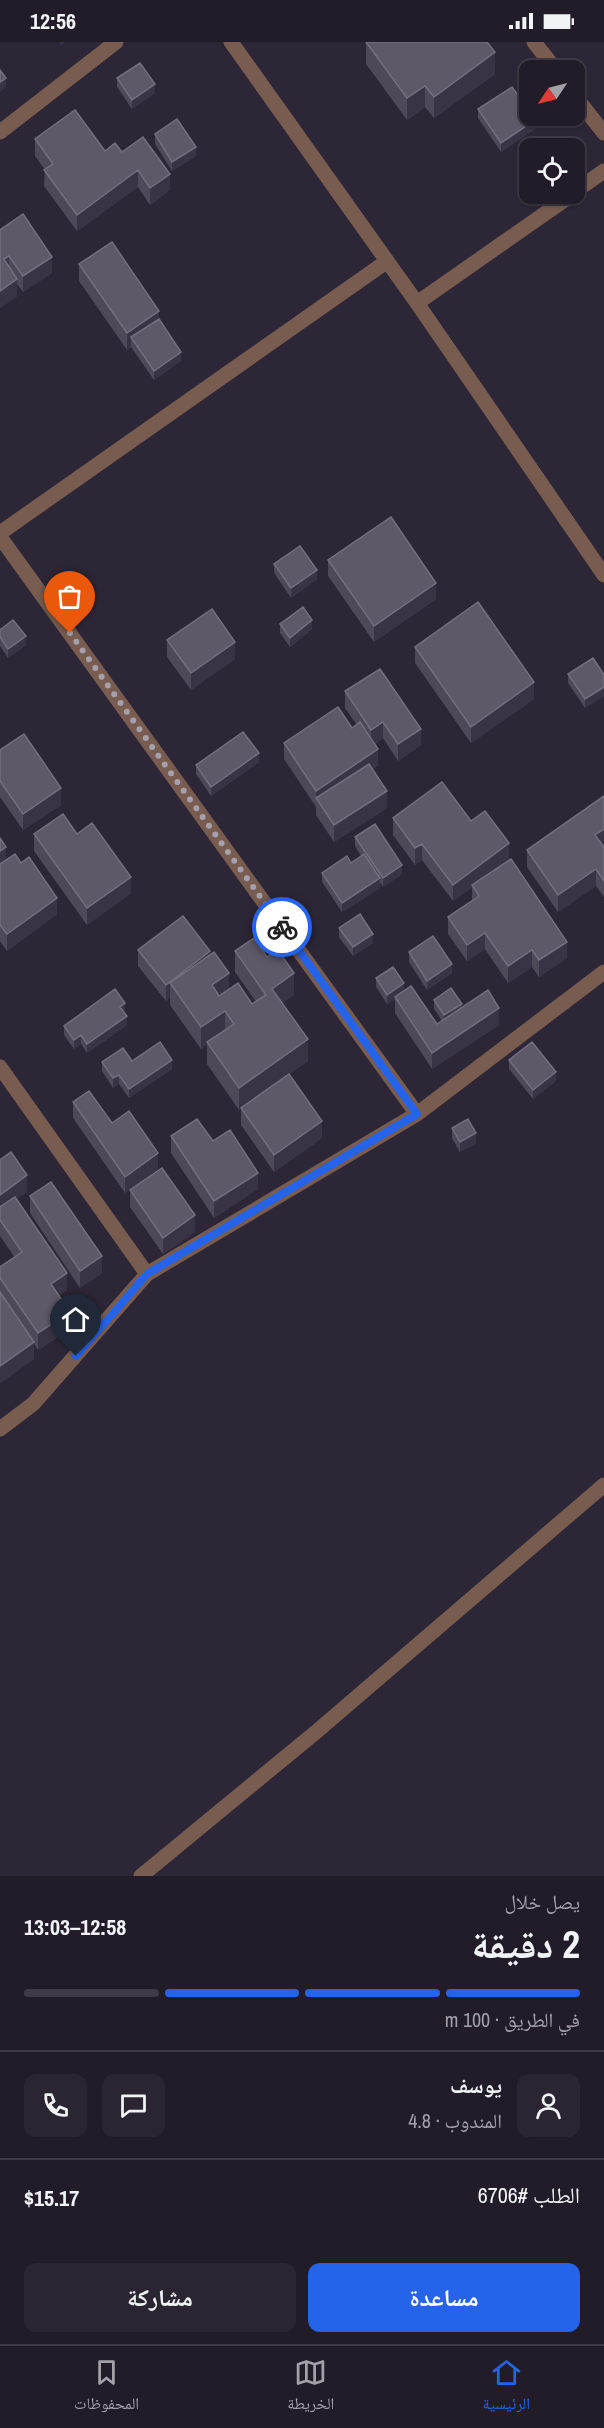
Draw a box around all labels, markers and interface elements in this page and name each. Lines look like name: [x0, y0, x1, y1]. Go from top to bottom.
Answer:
text: 12:56: [30, 6, 76, 36]
north arrow: [519, 60, 585, 126]
map controls: [519, 60, 585, 204]
button: locate: [519, 138, 585, 204]
pin: [44, 571, 95, 633]
icon: bag: [53, 580, 86, 613]
courier: [252, 897, 312, 957]
icon: bike: [266, 911, 299, 944]
pin: [50, 1294, 101, 1356]
icon: home: [59, 1303, 92, 1336]
text: يصل خلال: [504, 1888, 580, 1915]
text: 12:58–13:03: [24, 1912, 126, 1942]
text: 2 دقيقة: [471, 1918, 580, 1970]
text: في الطريق · 100 m: [445, 2006, 580, 2033]
text: يوسف: [450, 2070, 502, 2100]
button: phone: [24, 2074, 87, 2137]
button: chat: [102, 2074, 165, 2137]
button: person: [517, 2074, 580, 2137]
text: المندوب · 4.8: [408, 2107, 502, 2134]
text: الطلب #6706: [478, 2180, 580, 2210]
text: $15.17: [24, 2183, 79, 2213]
button: مشاركة: [24, 2263, 296, 2332]
button: مساعدة: [308, 2263, 580, 2332]
tab: المحفوظات: [74, 2356, 139, 2419]
tab: الخريطة: [287, 2356, 334, 2419]
tab: الرئيسية: [483, 2356, 530, 2419]

